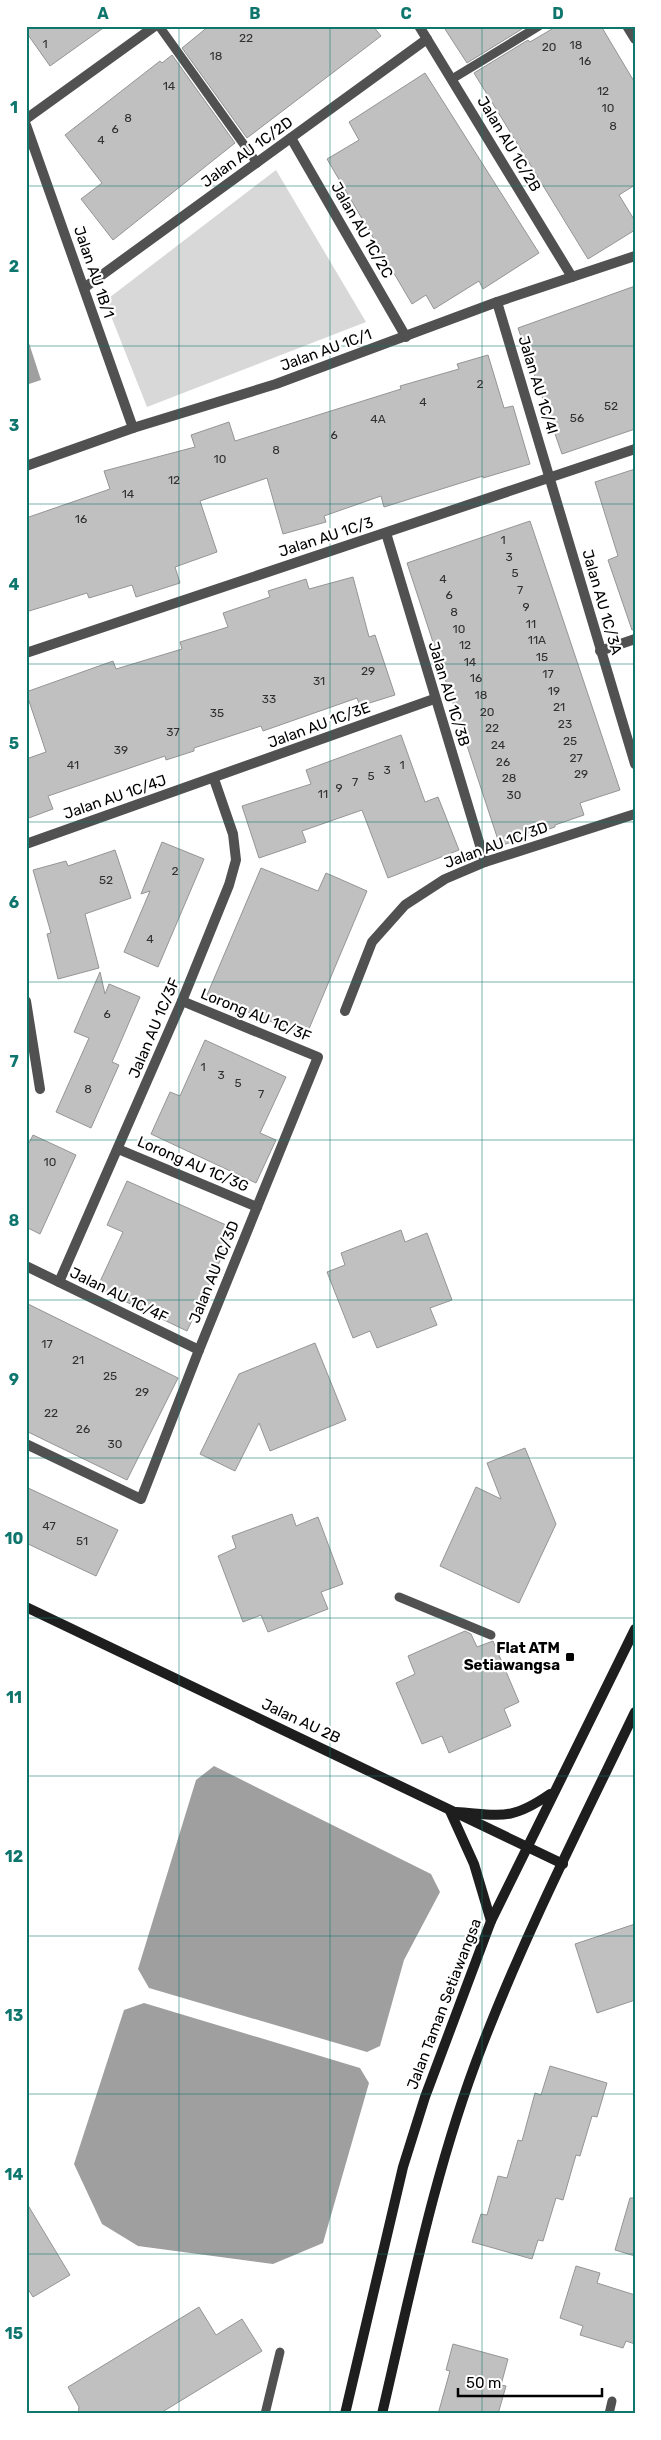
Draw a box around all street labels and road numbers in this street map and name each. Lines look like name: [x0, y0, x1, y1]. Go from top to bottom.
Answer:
street label: Jalan AU 1C/2B: [473, 93, 545, 195]
street label: Jalan AU 1C/2D: [198, 113, 296, 191]
street label: Jalan AU 1C/2C: [327, 179, 397, 281]
street label: Jalan AU 1B/1: [70, 224, 118, 320]
street label: Jalan AU 1C/1: [278, 325, 374, 375]
street label: Jalan AU 1C/4I: [514, 334, 562, 436]
street label: Jalan AU 1C/3: [276, 513, 376, 561]
street label: Jalan AU 1C/3A: [578, 547, 626, 657]
street label: Jalan AU 1C/3B: [425, 639, 473, 749]
street label: Jalan AU 1C/3E: [265, 698, 373, 752]
street label: Jalan AU 1C/4J: [61, 771, 169, 823]
street label: Jalan AU 1C/3D: [442, 818, 550, 872]
street label: Jalan AU 1C/3F: [125, 975, 183, 1081]
street label: Lorong AU 1C/3F: [198, 985, 314, 1045]
street label: Lorong AU 1C/3G: [135, 1132, 251, 1196]
street label: Jalan AU 1C/3D: [185, 1218, 243, 1326]
street label: Jalan AU 1C/4F: [67, 1264, 171, 1327]
street label: Jalan AU 2B: [259, 1695, 343, 1747]
street label: Jalan Taman Setiawangsa: [403, 1916, 485, 2092]

